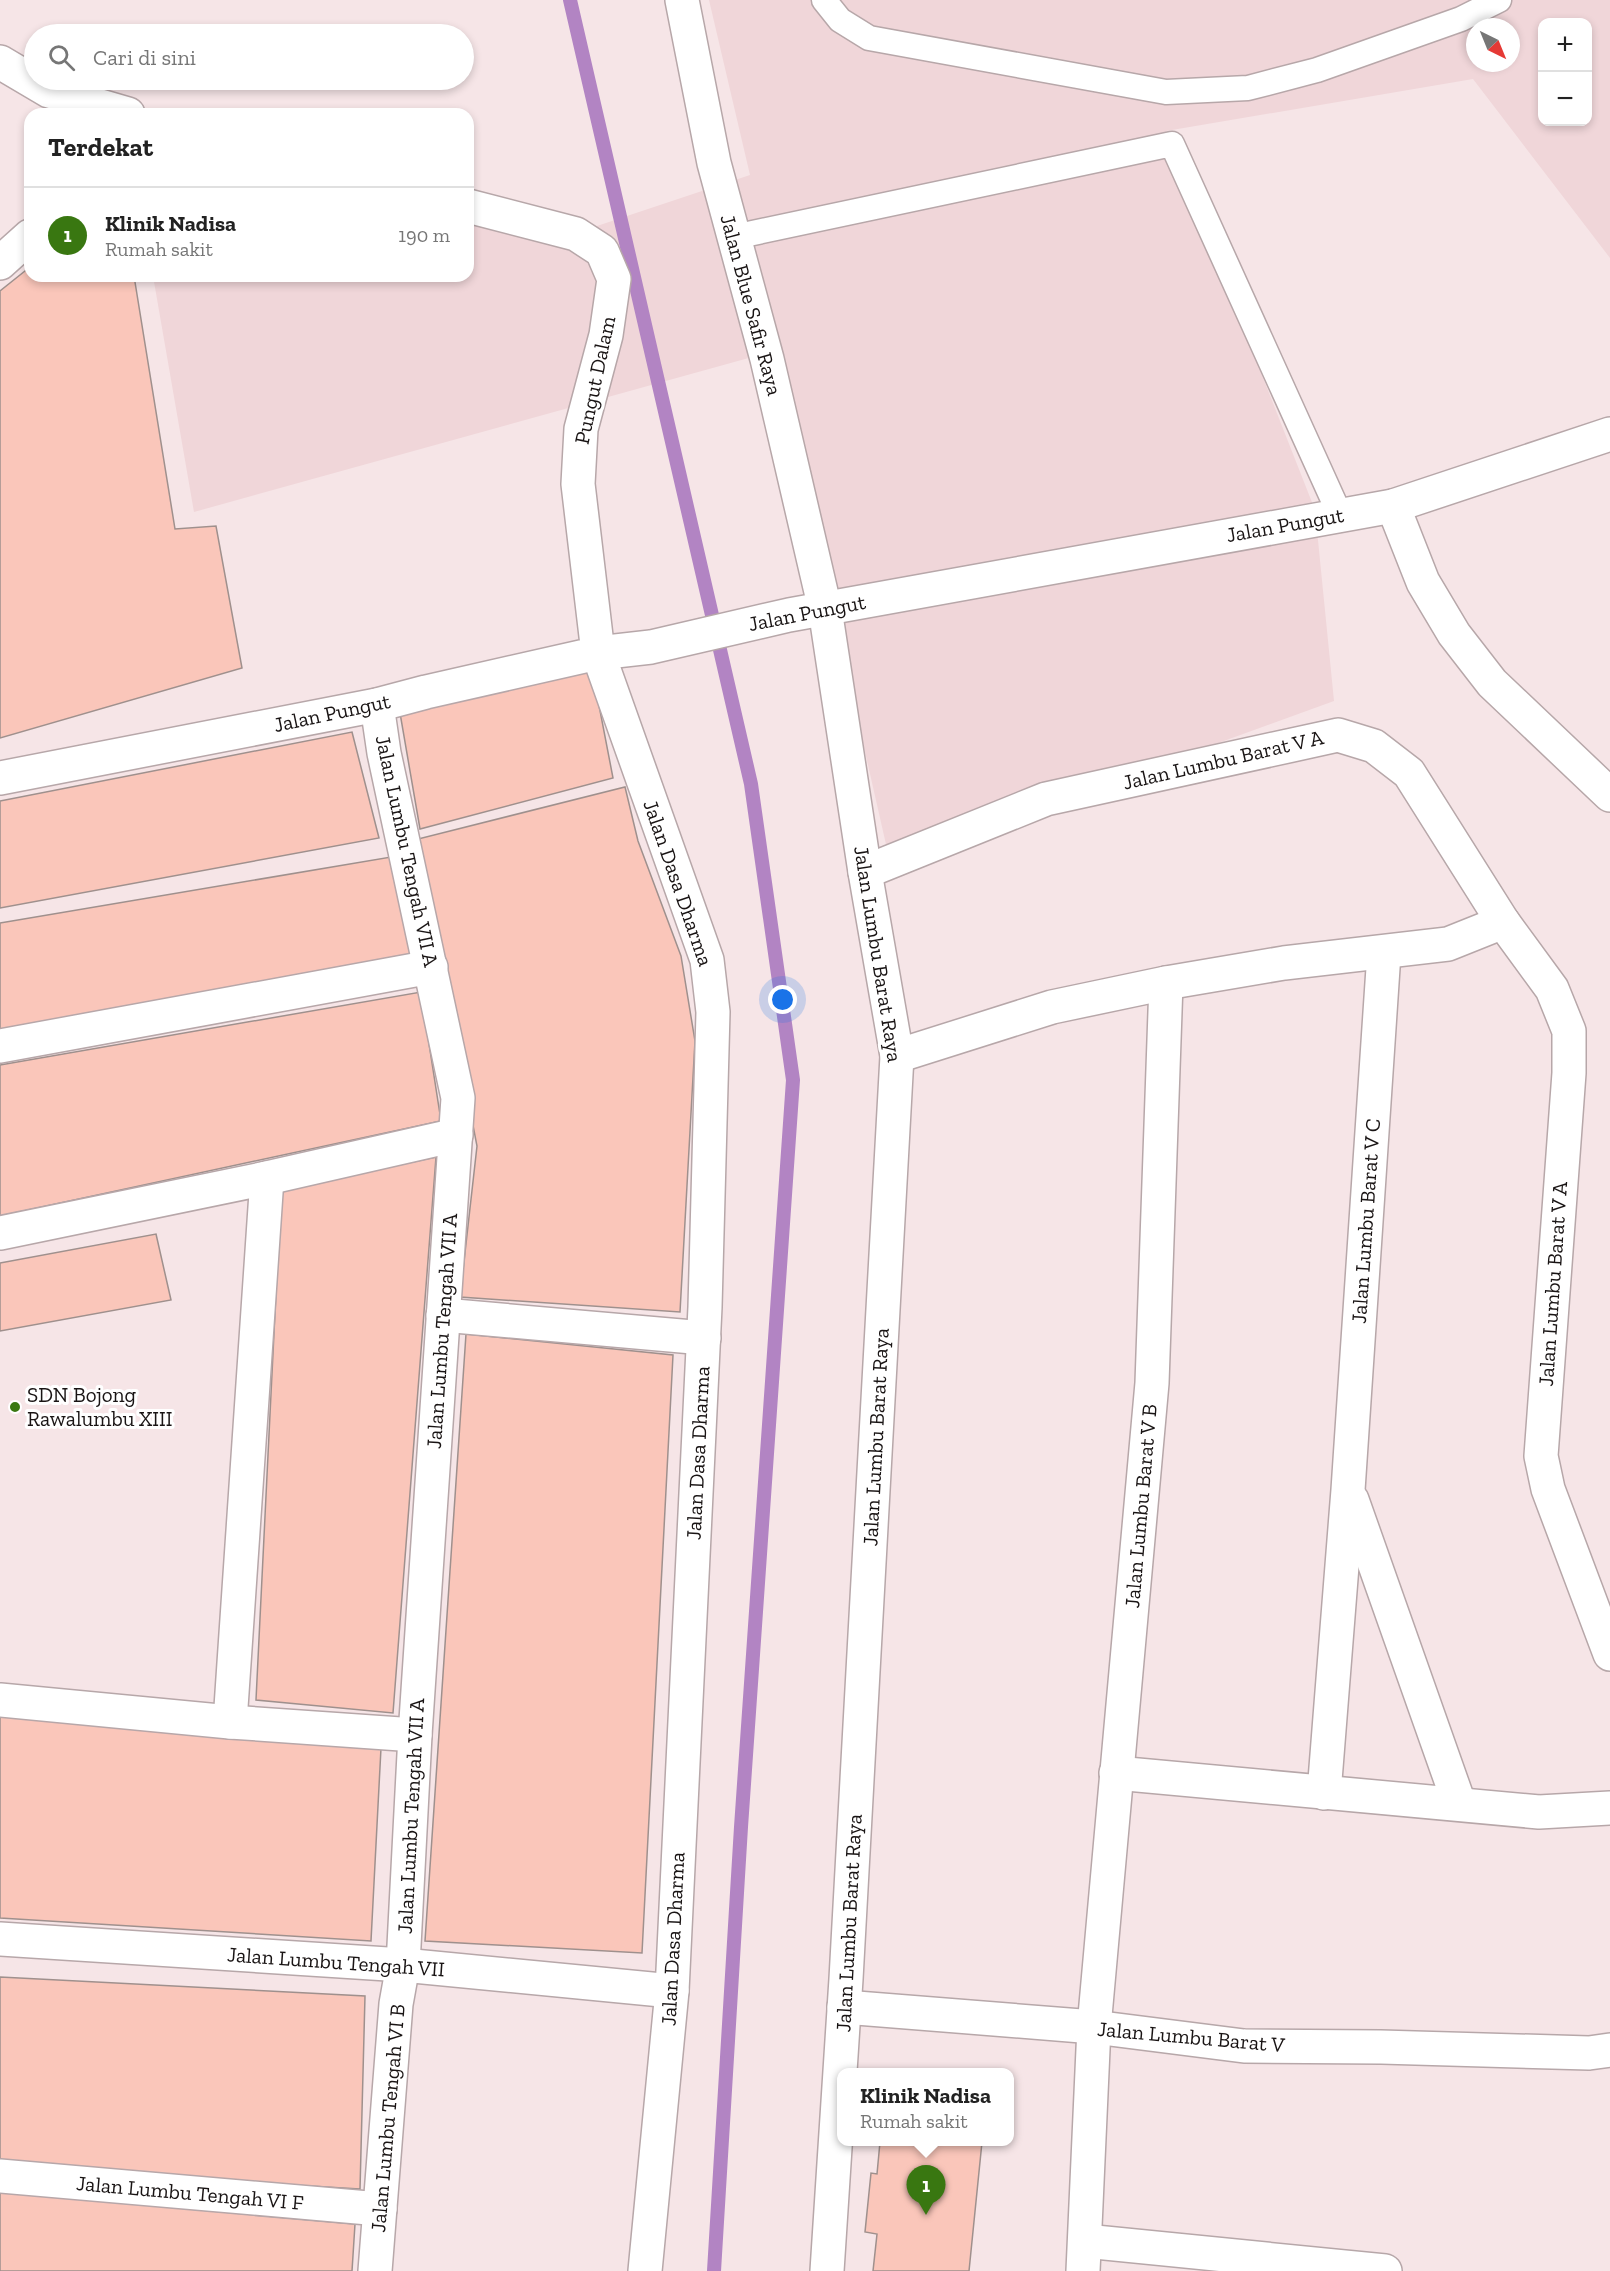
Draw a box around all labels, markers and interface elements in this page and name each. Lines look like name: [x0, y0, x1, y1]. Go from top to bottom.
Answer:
north arrow: [1466, 18, 1520, 72]
map controls: [1538, 18, 1592, 126]
button: +: [1538, 18, 1592, 72]
search box: [24, 24, 474, 90]
icon: search: [45, 41, 78, 74]
text: Cari di sini: [93, 44, 196, 71]
button: −: [1538, 72, 1592, 126]
text: Terdekat: [48, 131, 153, 163]
text: Klinik Nadisa: [105, 210, 236, 237]
street label: Jalan Blue Safir Raya: [715, 212, 788, 398]
text: 1: [63, 223, 72, 247]
text: 190 m: [398, 223, 450, 247]
text: Rumah sakit: [105, 237, 213, 261]
street label: Pungut Dalam: [569, 314, 620, 446]
street label: Jalan Pungut: [1224, 502, 1346, 547]
street label: Jalan Pungut: [746, 589, 868, 636]
street label: Jalan Pungut: [271, 688, 393, 737]
street label: Jalan Lumbu Barat V A: [1120, 724, 1326, 795]
street label: Jalan Lumbu Tengah VII A: [371, 733, 444, 969]
street label: Jalan Dasa Dharma: [638, 796, 719, 969]
street label: Jalan Lumbu Barat Raya: [849, 844, 908, 1064]
your location: [768, 985, 797, 1014]
street label: Jalan Lumbu Barat V C: [1346, 1118, 1385, 1324]
street label: Jalan Lumbu Barat V A: [1533, 1181, 1572, 1387]
street label: Jalan Lumbu Tengah VII A: [421, 1212, 462, 1450]
street label: Jalan Lumbu Barat Raya: [857, 1327, 894, 1547]
street label: Jalan Dasa Dharma: [680, 1365, 715, 1541]
place label: SDN Bojong Rawalumbu XIII: [27, 1382, 172, 1431]
marker: SDN Bojong Rawalumbu XIII: [8, 1400, 22, 1414]
street label: Jalan Lumbu Barat V B: [1119, 1403, 1162, 1609]
street label: Jalan Lumbu Tengah VII A: [392, 1697, 429, 1934]
street label: Jalan Lumbu Barat Raya: [830, 1813, 867, 2033]
street label: Jalan Dasa Dharma: [655, 1851, 690, 2027]
street label: Jalan Lumbu Tengah VII: [226, 1941, 446, 1982]
street label: Jalan Lumbu Tengah VI B: [365, 2003, 410, 2233]
street label: Jalan Lumbu Barat V: [1096, 2016, 1286, 2057]
popup: [837, 2068, 1014, 2146]
text: Klinik Nadisa: [860, 2082, 991, 2109]
text: Rumah sakit: [860, 2109, 968, 2133]
pin: 1: [906, 2166, 946, 2215]
street label: Jalan Lumbu Tengah VI F: [75, 2170, 305, 2215]

